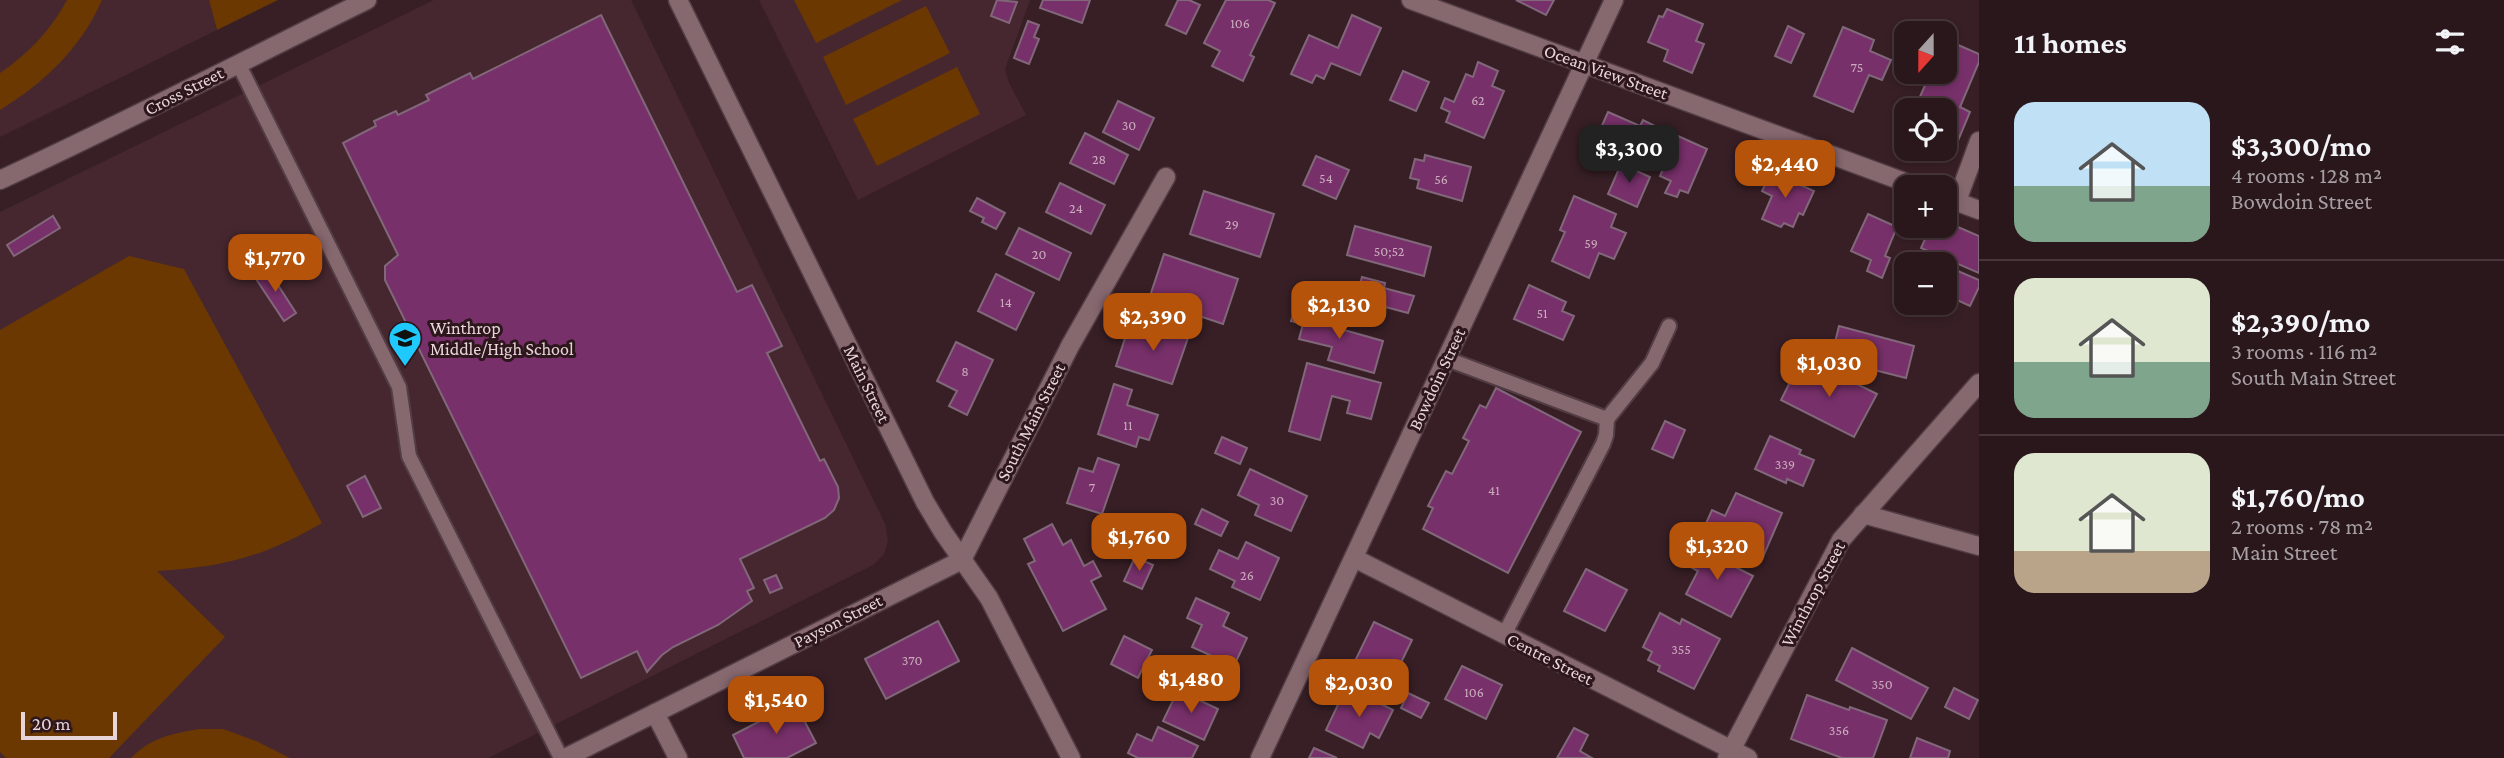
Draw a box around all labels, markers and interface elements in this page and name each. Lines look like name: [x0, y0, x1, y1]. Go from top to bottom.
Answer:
house number: 106: [1230, 15, 1250, 31]
north arrow: [1894, 21, 1956, 84]
map controls: [1894, 21, 1957, 315]
icon: filters: [2431, 23, 2469, 61]
text: 11 homes: [2014, 26, 2127, 59]
street label: Ocean View Street: [1541, 40, 1672, 104]
house number: 75: [1851, 59, 1863, 75]
street label: Cross Street: [141, 62, 227, 119]
house number: 62: [1471, 92, 1485, 108]
button: locate: [1894, 98, 1957, 161]
house number: 30: [1122, 117, 1136, 133]
pin: $3,300: [1572, 125, 1686, 185]
text: $3,300/mo: [2231, 129, 2371, 162]
icon: home: [2070, 130, 2154, 214]
text: $3,300: [1595, 135, 1663, 161]
pin: $2,440: [1728, 140, 1842, 200]
text: $2,440: [1751, 150, 1819, 176]
house number: 28: [1092, 151, 1106, 167]
text: 4 rooms · 128 m²: [2231, 162, 2382, 188]
house number: 54: [1319, 170, 1333, 186]
house number: 56: [1434, 171, 1448, 187]
button: +: [1894, 175, 1957, 238]
text: Bowdoin Street: [2231, 188, 2372, 214]
house number: 24: [1069, 200, 1083, 216]
house number: 29: [1225, 216, 1239, 232]
pin: $1,770: [218, 234, 332, 294]
house number: 59: [1584, 235, 1598, 251]
house number: 50;52: [1374, 243, 1405, 259]
text: $1,770: [244, 244, 306, 270]
house number: 20: [1032, 246, 1046, 262]
button: −: [1894, 252, 1957, 315]
pin: $2,130: [1282, 282, 1396, 341]
text: $2,130: [1307, 291, 1371, 317]
house number: 14: [1000, 294, 1012, 310]
pin: $2,390: [1096, 294, 1210, 353]
text: $2,390: [1119, 303, 1187, 329]
house number: 51: [1536, 305, 1548, 321]
text: $2,390/mo: [2231, 305, 2370, 338]
icon: home: [2070, 306, 2154, 390]
place label: Winthrop Middle/High School: [430, 318, 574, 359]
school or university icon: Winthrop Middle/High School: [386, 319, 424, 368]
street label: Bowdoin Street: [1405, 324, 1470, 433]
text: 3 rooms · 116 m²: [2231, 338, 2377, 364]
pin: $1,030: [1772, 340, 1886, 399]
street label: Main Street: [840, 342, 895, 427]
text: $1,030: [1796, 349, 1862, 375]
street label: South Main Street: [993, 359, 1070, 484]
house number: 8: [961, 363, 969, 379]
text: South Main Street: [2231, 364, 2396, 390]
house number: 11: [1123, 417, 1133, 433]
house number: 339: [1775, 456, 1795, 472]
house number: 7: [1089, 479, 1096, 495]
text: $1,760/mo: [2231, 480, 2365, 513]
icon: home: [2070, 481, 2154, 565]
house number: 41: [1488, 482, 1500, 498]
house number: 30: [1270, 492, 1284, 508]
text: 2 rooms · 78 m²: [2231, 513, 2373, 539]
pin: $1,760: [1082, 514, 1196, 573]
pin: $1,320: [1660, 522, 1774, 582]
text: $1,760: [1107, 523, 1171, 549]
text: $1,320: [1685, 532, 1749, 558]
street label: Winthrop Street: [1777, 537, 1850, 650]
text: Main Street: [2231, 539, 2337, 565]
house number: 26: [1240, 567, 1254, 583]
street label: Payson Street: [791, 590, 886, 652]
street label: Centre Street: [1504, 629, 1597, 690]
house number: 355: [1671, 641, 1691, 657]
house number: 370: [902, 652, 922, 668]
pin: $1,480: [1134, 656, 1248, 715]
pin: $2,030: [1302, 660, 1416, 719]
text: $1,480: [1158, 665, 1224, 691]
text: $2,030: [1325, 669, 1393, 695]
pin: $1,540: [719, 676, 833, 736]
house number: 350: [1871, 676, 1893, 692]
house number: 106: [1464, 684, 1484, 700]
text: $1,540: [744, 686, 808, 712]
scale bar: [21, 709, 117, 741]
text: 20 m: [32, 713, 71, 734]
house number: 356: [1829, 722, 1849, 738]

